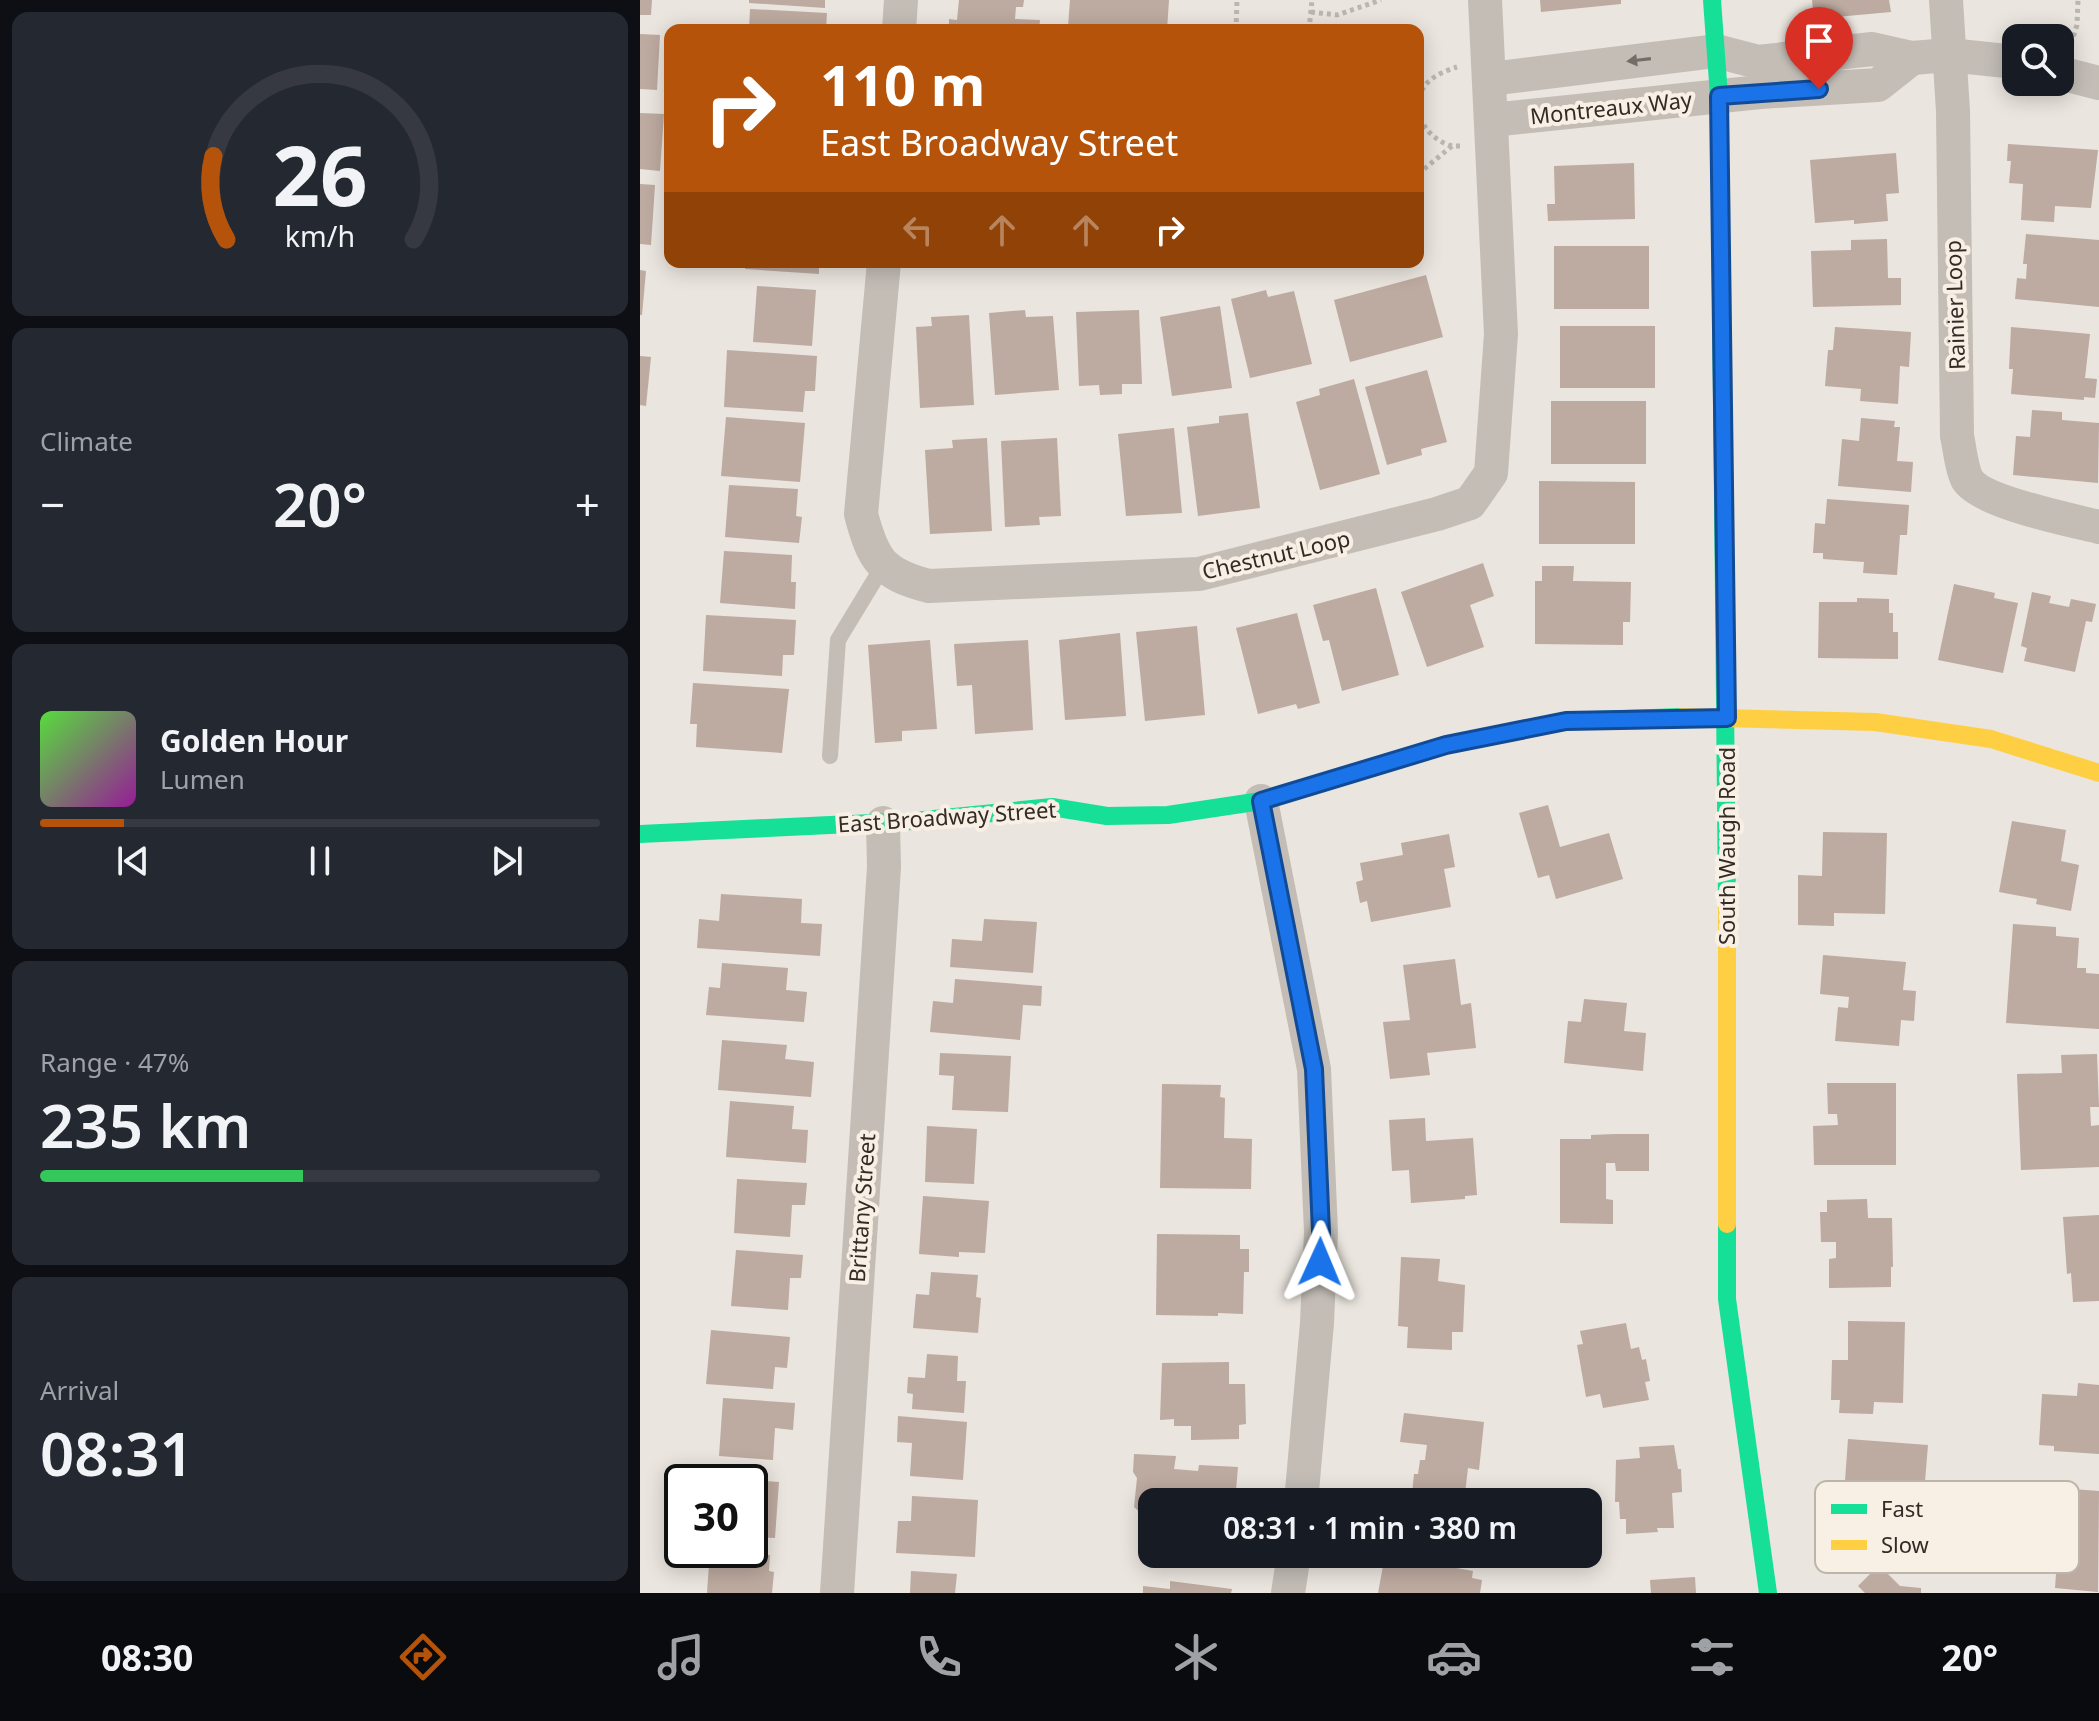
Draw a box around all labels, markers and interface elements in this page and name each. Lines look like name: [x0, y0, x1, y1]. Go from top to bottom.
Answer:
pin: [1785, 7, 1853, 89]
icon: arrive: [1797, 19, 1841, 63]
map controls: [2002, 24, 2074, 96]
button: search: [2002, 24, 2074, 96]
text: 110 m: [820, 46, 985, 122]
one-way arrow: [1626, 54, 1651, 67]
icon: right: [688, 56, 792, 160]
street label: Montreaux Way: [1528, 84, 1694, 130]
text: 26: [272, 117, 368, 230]
text: East Broadway Street: [820, 118, 1178, 167]
icon: left: [896, 208, 940, 252]
icon: ahead: [980, 208, 1024, 252]
icon: ahead: [1064, 208, 1108, 252]
icon: right: [1148, 208, 1192, 252]
text: km/h: [285, 216, 355, 255]
street label: Rainier Loop: [1937, 240, 1971, 370]
text: Climate: [40, 423, 133, 459]
text: 20°: [273, 463, 367, 545]
text: −: [40, 474, 65, 534]
text: +: [575, 474, 600, 534]
street label: Chestnut Loop: [1199, 522, 1353, 586]
text: Golden Hour: [160, 720, 348, 761]
street label: South Waugh Road: [1711, 747, 1741, 945]
text: Lumen: [160, 761, 245, 797]
street label: East Broadway Street: [837, 793, 1057, 839]
icon: previous: [111, 839, 155, 883]
icon: pause: [298, 839, 342, 883]
icon: next: [485, 839, 529, 883]
text: Range · 47%: [40, 1044, 189, 1080]
text: 235 km: [40, 1084, 251, 1166]
street label: Brittany Street: [841, 1132, 881, 1283]
position arrow: [1278, 1220, 1362, 1304]
text: Arrival: [40, 1372, 119, 1408]
text: 08:31: [40, 1412, 194, 1494]
speed limit sign: 30: [664, 1464, 768, 1568]
legend: [1815, 1481, 2079, 1573]
text: Fast: [1881, 1493, 1923, 1523]
text: 08:31 · 1 min · 380 m: [1223, 1507, 1517, 1548]
text: Slow: [1881, 1529, 1930, 1559]
icon: directions: [395, 1629, 451, 1685]
icon: music: [653, 1629, 709, 1685]
icon: phone: [911, 1629, 967, 1685]
icon: climate: [1168, 1629, 1224, 1685]
icon: car: [1426, 1629, 1482, 1685]
icon: filters: [1684, 1629, 1740, 1685]
text: 08:30: [101, 1633, 193, 1682]
text: 20°: [1942, 1633, 1998, 1682]

